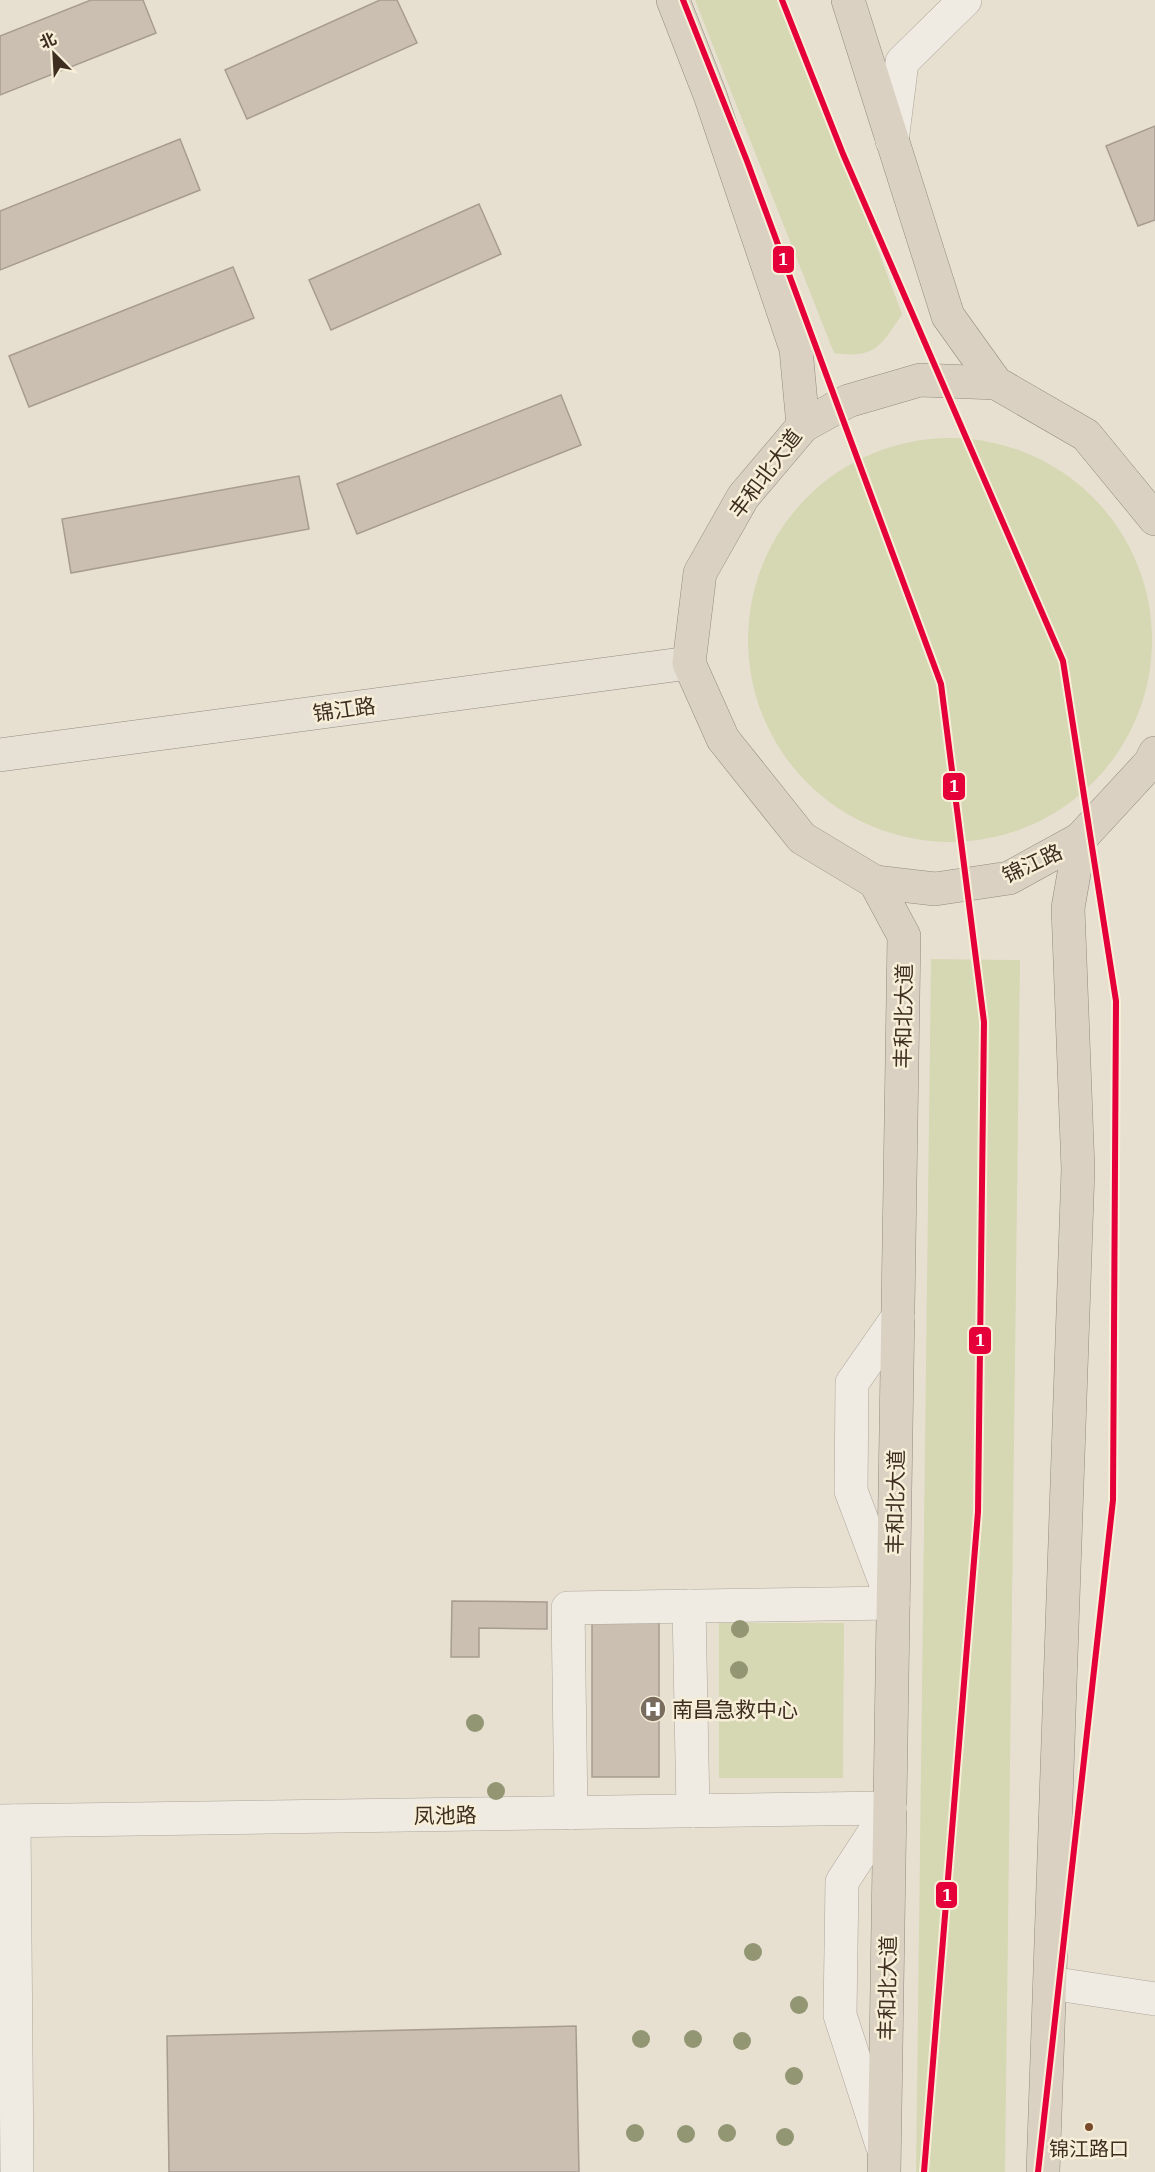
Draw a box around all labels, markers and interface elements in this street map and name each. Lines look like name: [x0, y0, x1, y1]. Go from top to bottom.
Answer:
north arrow: [24, 24, 84, 84]
text: 北: [37, 28, 59, 53]
line badge: 1: [772, 245, 795, 274]
text: 1: [778, 249, 788, 269]
street label: 丰和北大道: [722, 423, 808, 523]
street label: 锦江路: [311, 691, 377, 727]
line badge: 1: [942, 772, 966, 801]
text: 1: [949, 776, 959, 796]
street label: 锦江路: [998, 837, 1066, 889]
street label: 丰和北大道: [888, 963, 918, 1069]
line badge: 1: [968, 1326, 992, 1355]
text: 1: [975, 1330, 985, 1350]
street label: 丰和北大道: [880, 1449, 910, 1555]
hospital icon: 南昌急救中心: [638, 1694, 668, 1724]
place label: 南昌急救中心: [672, 1695, 798, 1723]
street label: 凤池路: [413, 1800, 477, 1830]
line badge: 1: [935, 1881, 958, 1909]
text: 1: [942, 1885, 952, 1905]
street label: 丰和北大道: [872, 1935, 902, 2041]
marker: 锦江路口: [1083, 2121, 1095, 2133]
place label: 锦江路口: [1049, 2135, 1129, 2162]

